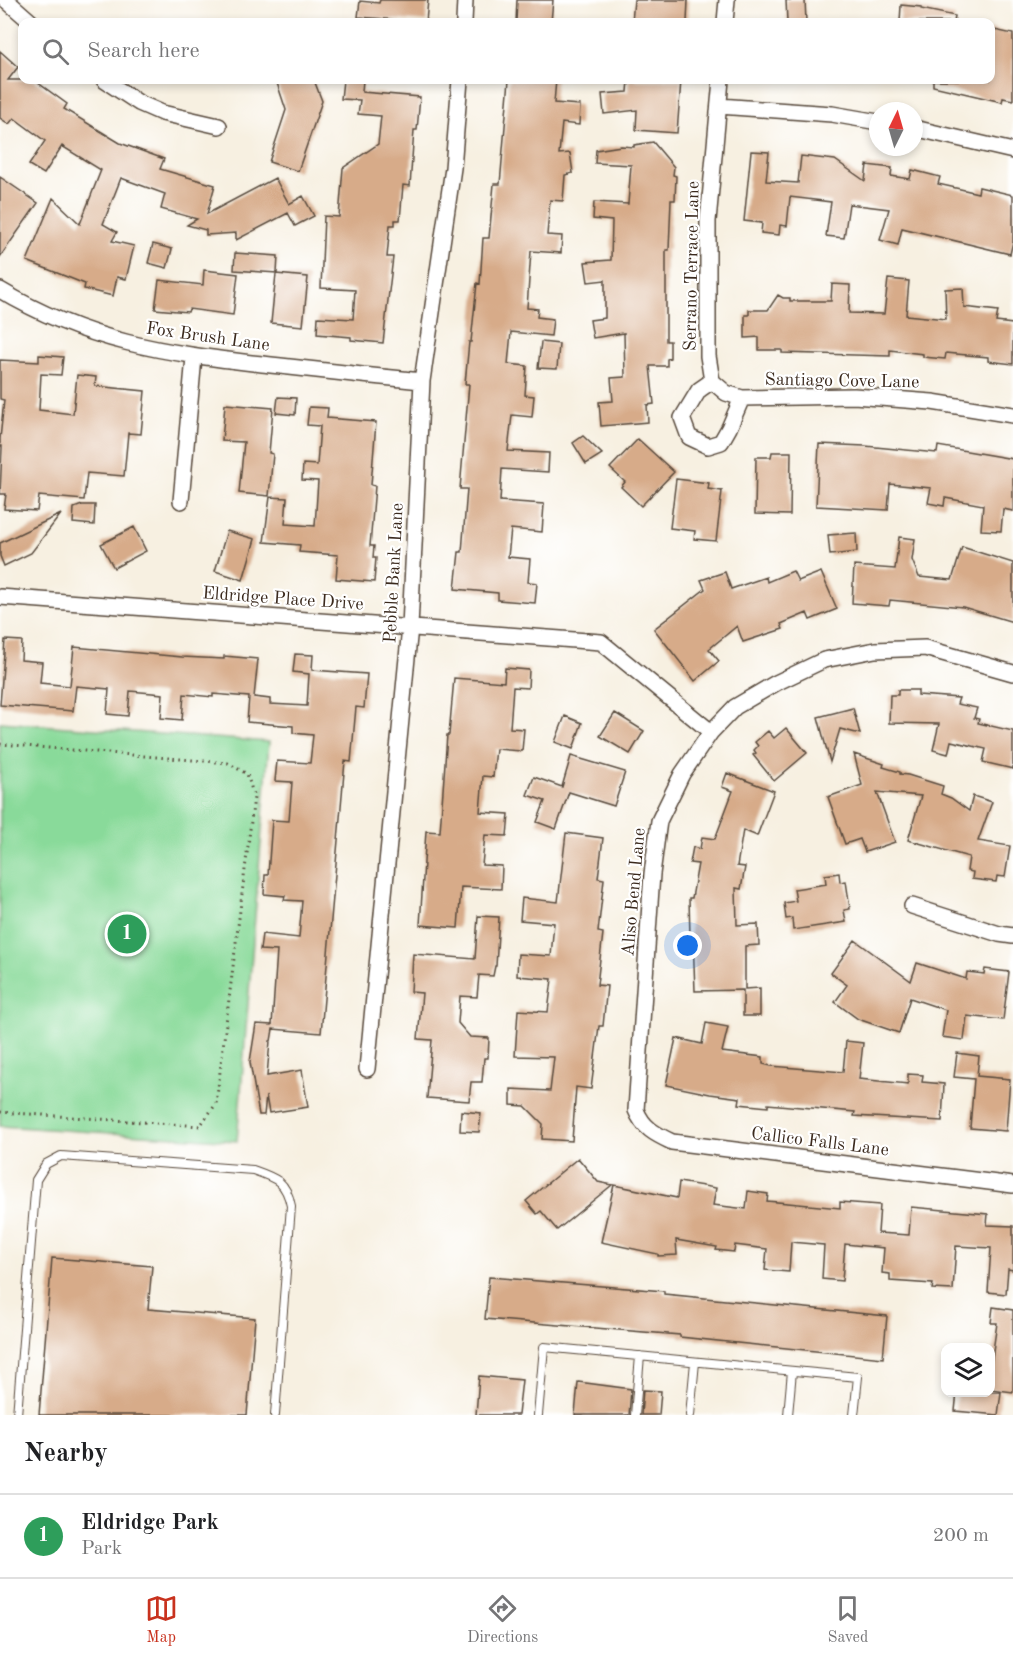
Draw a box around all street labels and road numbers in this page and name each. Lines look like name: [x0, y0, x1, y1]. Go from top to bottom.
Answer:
street label: Serrano Terrace Lane: [682, 181, 702, 351]
street label: Fox Brush Lane: [145, 319, 271, 355]
street label: Santiago Cove Lane: [764, 371, 919, 391]
street label: Pebble Bank Lane: [381, 502, 407, 644]
street label: Eldridge Place Drive: [202, 584, 364, 614]
street label: Aliso Bend Lane: [619, 827, 649, 957]
street label: Callico Falls Lane: [750, 1125, 890, 1159]

